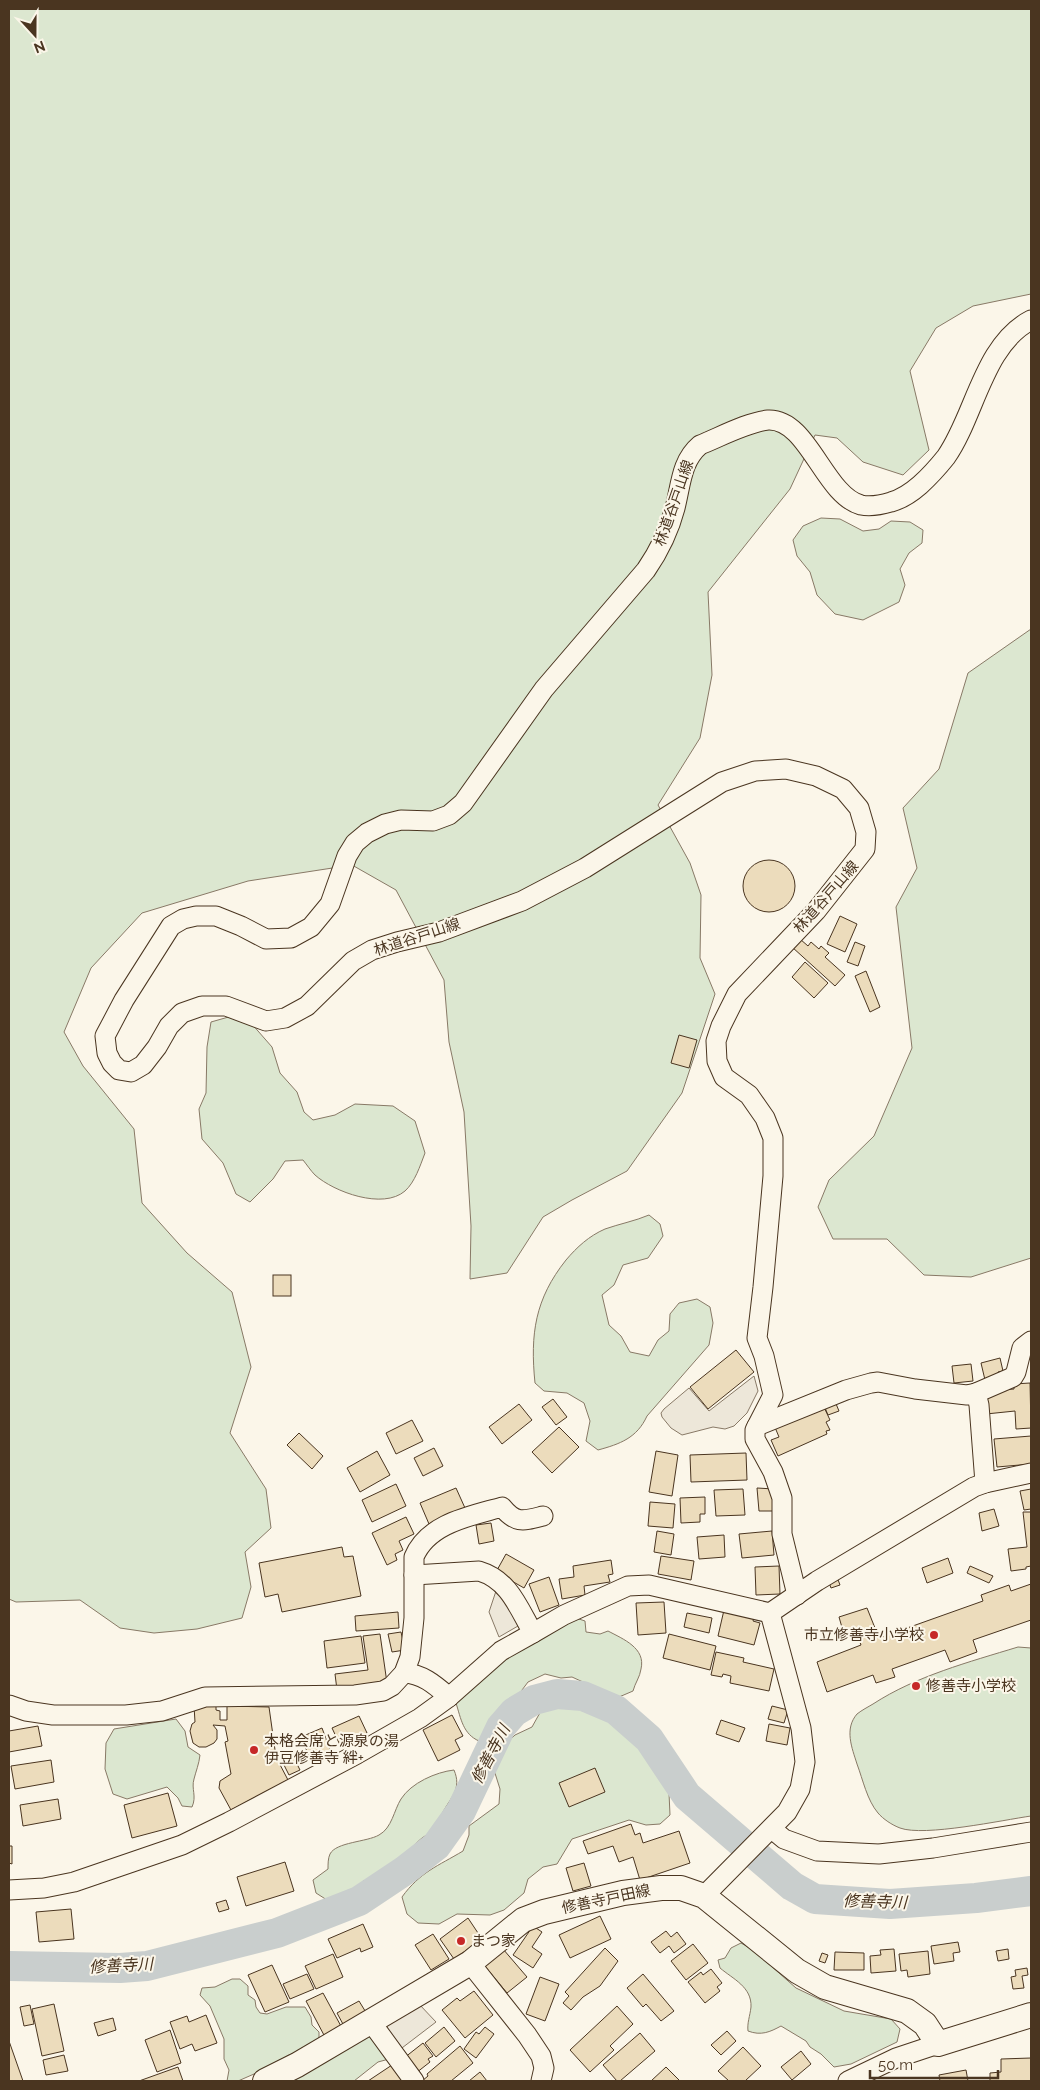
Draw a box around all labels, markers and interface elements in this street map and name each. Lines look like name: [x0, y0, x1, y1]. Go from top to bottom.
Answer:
north arrow: [10, 10, 60, 60]
text: N: [32, 38, 48, 57]
street label: 林道谷戸山線: [651, 458, 697, 548]
street label: 林道谷戸山線: [790, 857, 862, 937]
street label: 林道谷戸山線: [371, 915, 463, 959]
place label: 市立修善寺小学校: [804, 1626, 924, 1644]
marker: 市立修善寺小学校: [928, 1629, 940, 1641]
place label: 修善寺小学校: [926, 1677, 1016, 1695]
marker: 修善寺小学校: [910, 1680, 922, 1692]
water label: 修善寺川: [467, 1720, 515, 1787]
place label: 本格会席と源泉の湯 伊豆修善寺 絆+: [264, 1732, 399, 1767]
marker: 本格会席と源泉の湯 伊豆修善寺 絆+: [248, 1744, 260, 1756]
street label: 修善寺戸田線: [560, 1881, 652, 1917]
water label: 修善寺川: [843, 1891, 909, 1912]
place label: まつ家: [471, 1932, 516, 1950]
marker: まつ家: [455, 1935, 467, 1947]
water label: 修善寺川: [89, 1954, 155, 1977]
scale bar: [870, 2048, 998, 2080]
text: 50 m: [878, 2056, 913, 2074]

